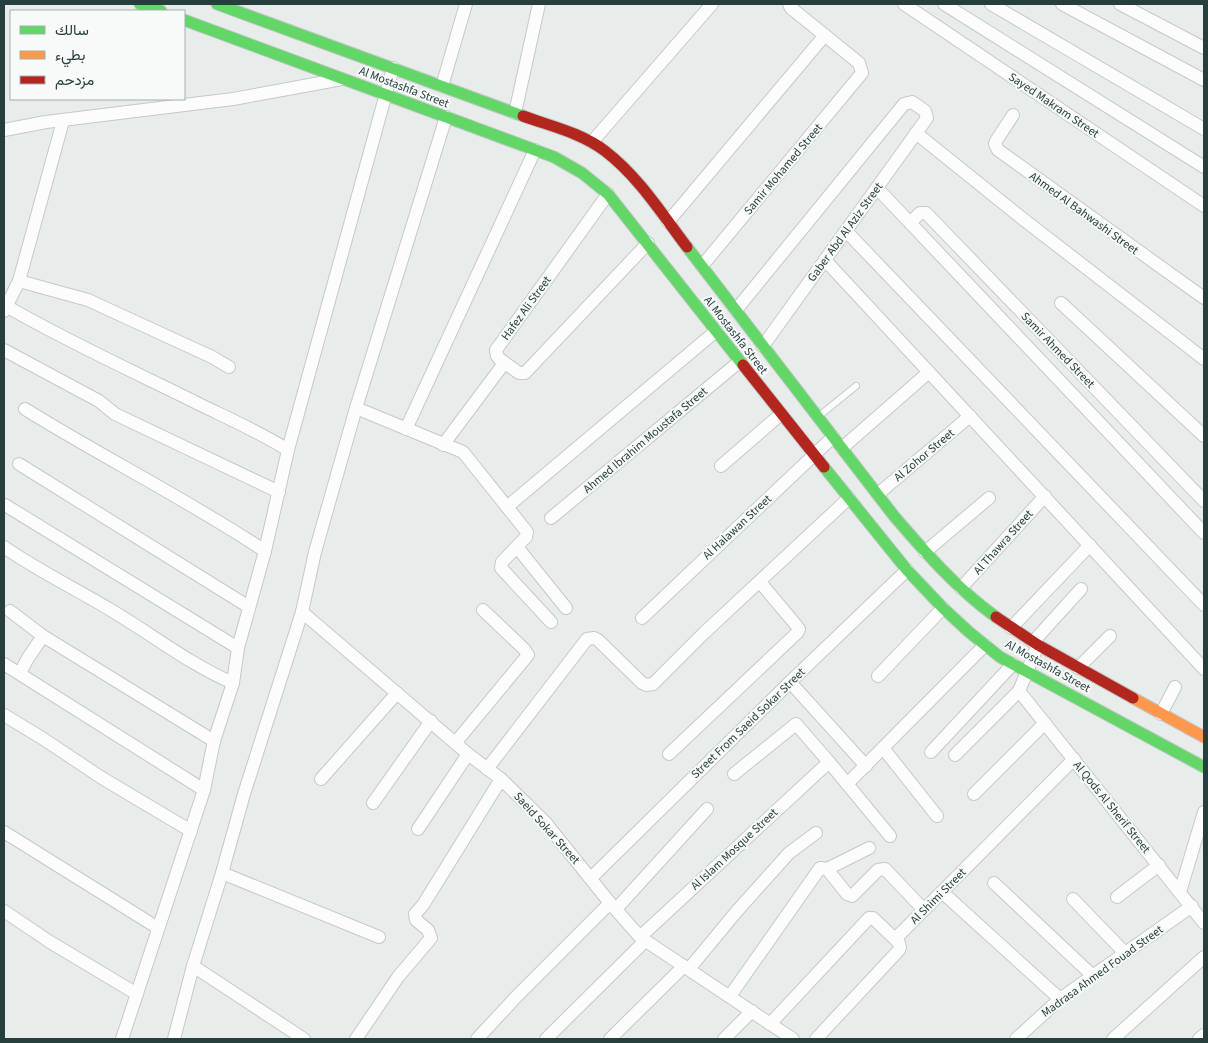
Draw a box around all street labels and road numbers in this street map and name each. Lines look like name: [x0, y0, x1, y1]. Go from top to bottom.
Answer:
street label: Al Mostashfa Street: [356, 62, 451, 112]
street label: Sayed Makram Street: [1005, 69, 1102, 142]
street label: Samir Mohamed Street: [740, 120, 827, 219]
street label: Ahmed Al Bahwashi Street: [1026, 168, 1142, 259]
street label: Gaber Abd Al Aziz Street: [804, 179, 887, 285]
street label: Hafez Ali Street: [497, 273, 556, 344]
street label: Al Mostashfa Street: [700, 293, 772, 378]
street label: Samir Ahmed Street: [1017, 308, 1098, 392]
street label: Ahmed Ibrahim Moustafa Street: [579, 383, 711, 498]
street label: Al Zohor Street: [890, 425, 958, 486]
street label: Al Halawan Street: [699, 491, 776, 564]
street label: Al Thawra Street: [970, 506, 1037, 578]
street label: Al Mostashfa Street: [1002, 636, 1093, 697]
street label: Street From Saeid Sokar Street: [687, 664, 809, 783]
street label: Al Qods Al Sherif Street: [1069, 757, 1154, 857]
street label: Saeid Sokar Street: [510, 789, 584, 868]
street label: Al Islam Mosque Street: [687, 804, 782, 894]
street label: Al Shimi Street: [906, 864, 970, 928]
street label: Madrasa Ahmed Fouad Street: [1038, 921, 1167, 1021]

